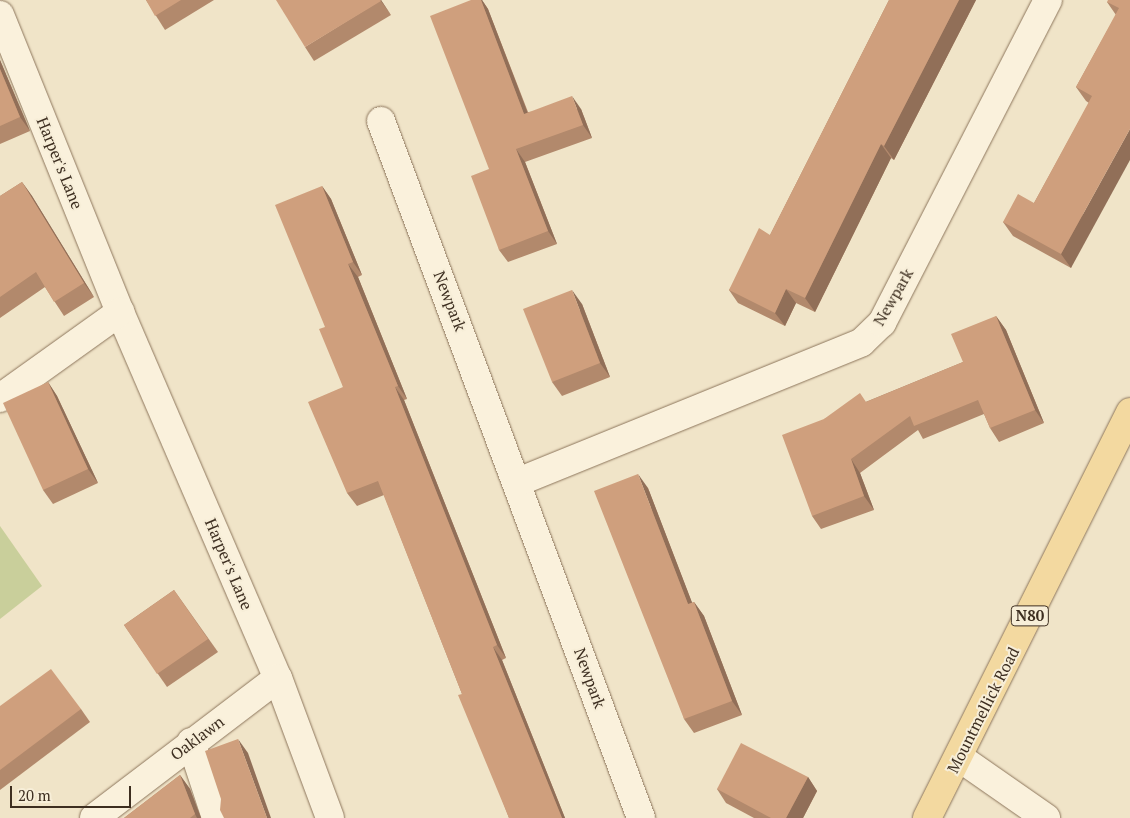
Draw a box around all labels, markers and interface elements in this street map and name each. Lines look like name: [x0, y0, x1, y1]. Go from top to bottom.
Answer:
street label: Harper's Lane: [33, 114, 87, 212]
street label: Newpark: [869, 265, 917, 329]
street label: Newpark: [430, 268, 470, 334]
street label: Harper's Lane: [201, 515, 257, 613]
road number: N80: [1010, 604, 1050, 628]
street label: Mountmellick Road: [943, 644, 1023, 776]
street label: Newpark: [570, 645, 610, 711]
street label: Oaklawn: [166, 712, 228, 764]
scale bar: [12, 776, 134, 808]
text: 20 m: [18, 785, 51, 805]

